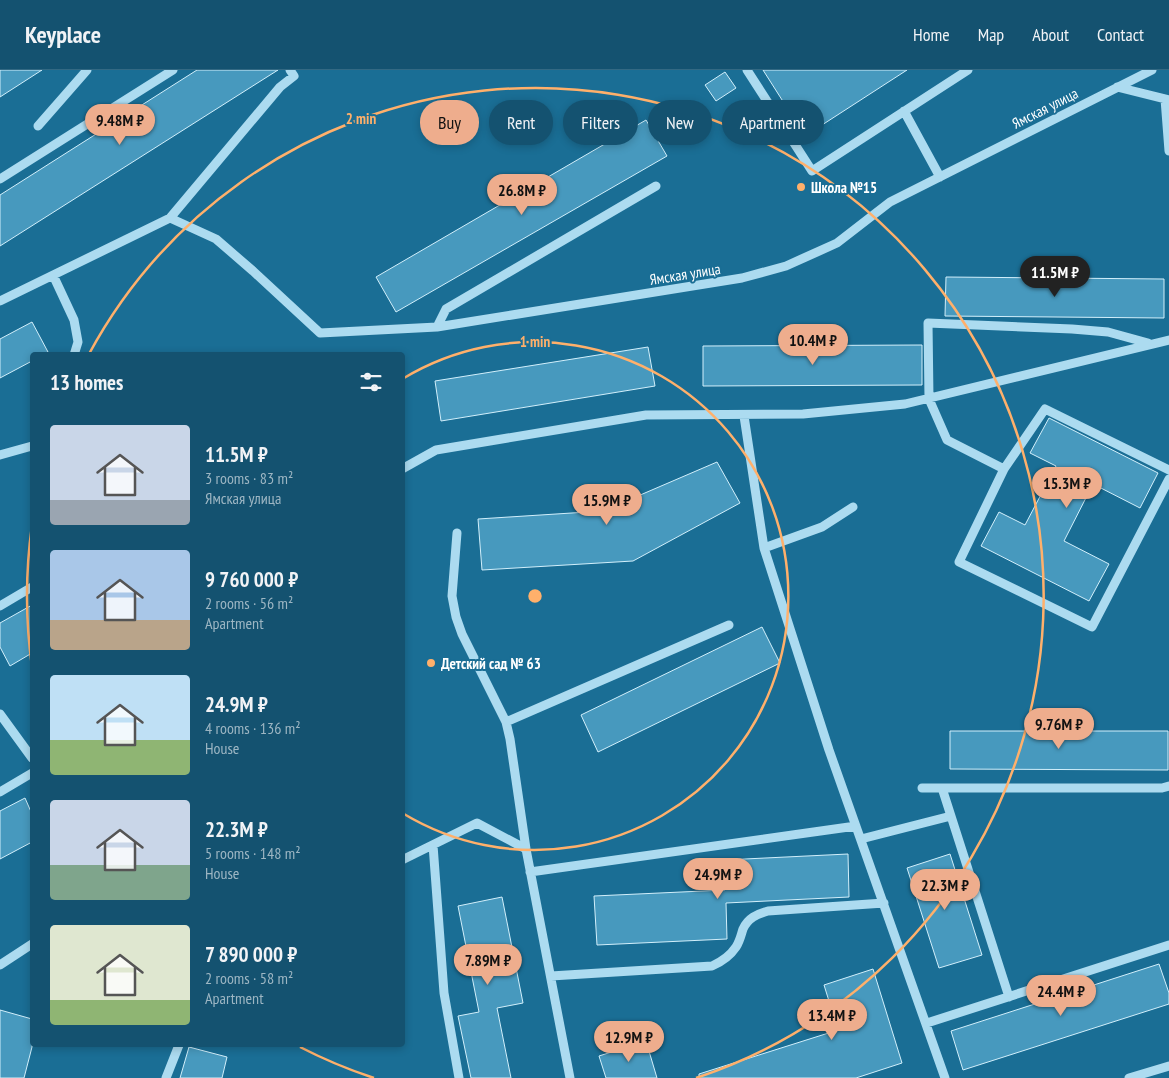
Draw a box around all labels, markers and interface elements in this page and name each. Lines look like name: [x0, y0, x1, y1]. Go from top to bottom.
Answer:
text: Keyplace: [25, 19, 101, 50]
text: Home: [913, 23, 950, 46]
text: Map: [978, 23, 1004, 46]
text: About: [1032, 23, 1069, 46]
text: Contact: [1097, 23, 1144, 46]
street label: Ямская улица: [1009, 83, 1081, 133]
chip: Buy: [420, 100, 479, 145]
chip: Rent: [489, 100, 553, 145]
chip: Filters: [563, 100, 638, 145]
chip: New: [648, 100, 712, 145]
chip: Apartment: [722, 100, 824, 145]
pin: 9.48M ₽: [74, 104, 166, 146]
text: 2 min: [346, 109, 376, 128]
text: 9.48M ₽: [96, 110, 144, 130]
pin: 26.8M ₽: [476, 174, 568, 216]
place label: Школа №15: [811, 178, 877, 197]
text: 26.8M ₽: [498, 180, 546, 200]
marker: Школа №15: [795, 181, 807, 193]
pin: 11.5M ₽: [1009, 256, 1101, 298]
street label: Ямская улица: [648, 259, 722, 289]
text: 11.5M ₽: [1031, 262, 1079, 282]
pin: 10.4M ₽: [767, 324, 859, 366]
text: 10.4M ₽: [789, 330, 837, 350]
text: 1 min: [520, 332, 550, 351]
icon: filters: [357, 368, 385, 396]
text: 13 homes: [50, 369, 123, 396]
text: 11.5M ₽: [205, 441, 268, 468]
icon: home: [90, 445, 150, 505]
pin: 15.3M ₽: [1021, 466, 1113, 509]
text: 3 rooms · 83 m²: [205, 468, 293, 488]
text: 15.3M ₽: [1043, 473, 1091, 493]
pin: 15.9M ₽: [561, 484, 653, 526]
text: Ямская улица: [205, 488, 281, 508]
text: 15.9M ₽: [583, 490, 631, 510]
text: 9 760 000 ₽: [205, 566, 298, 593]
icon: home: [90, 570, 150, 630]
centre of rings: [526, 587, 544, 605]
text: 2 rooms · 56 m²: [205, 593, 293, 613]
text: Apartment: [205, 613, 264, 633]
place label: Детский сад № 63: [441, 654, 541, 673]
marker: Детский сад № 63: [425, 657, 437, 669]
text: 24.9M ₽: [205, 691, 268, 718]
icon: home: [90, 695, 150, 755]
pin: 9.76M ₽: [1013, 708, 1105, 750]
text: 9.76M ₽: [1035, 714, 1083, 734]
text: 4 rooms · 136 m²: [205, 718, 301, 738]
text: House: [205, 738, 239, 758]
text: 22.3M ₽: [205, 816, 268, 843]
icon: home: [90, 820, 150, 880]
text: 5 rooms · 148 m²: [205, 843, 301, 863]
pin: 24.9M ₽: [672, 858, 764, 900]
text: House: [205, 863, 239, 883]
text: 24.9M ₽: [694, 864, 742, 884]
pin: 22.3M ₽: [899, 868, 991, 911]
text: 22.3M ₽: [921, 875, 969, 895]
text: 7 890 000 ₽: [205, 941, 297, 968]
pin: 7.89M ₽: [442, 944, 534, 986]
icon: home: [90, 945, 150, 1005]
text: 7.89M ₽: [465, 950, 511, 970]
text: 2 rooms · 58 m²: [205, 968, 293, 988]
pin: 24.4M ₽: [1015, 974, 1107, 1017]
text: 24.4M ₽: [1037, 981, 1085, 1001]
text: Apartment: [205, 988, 264, 1008]
pin: 13.4M ₽: [786, 998, 878, 1041]
text: 13.4M ₽: [808, 1005, 856, 1025]
pin: 12.9M ₽: [583, 1020, 675, 1063]
text: 12.9M ₽: [605, 1027, 653, 1047]

